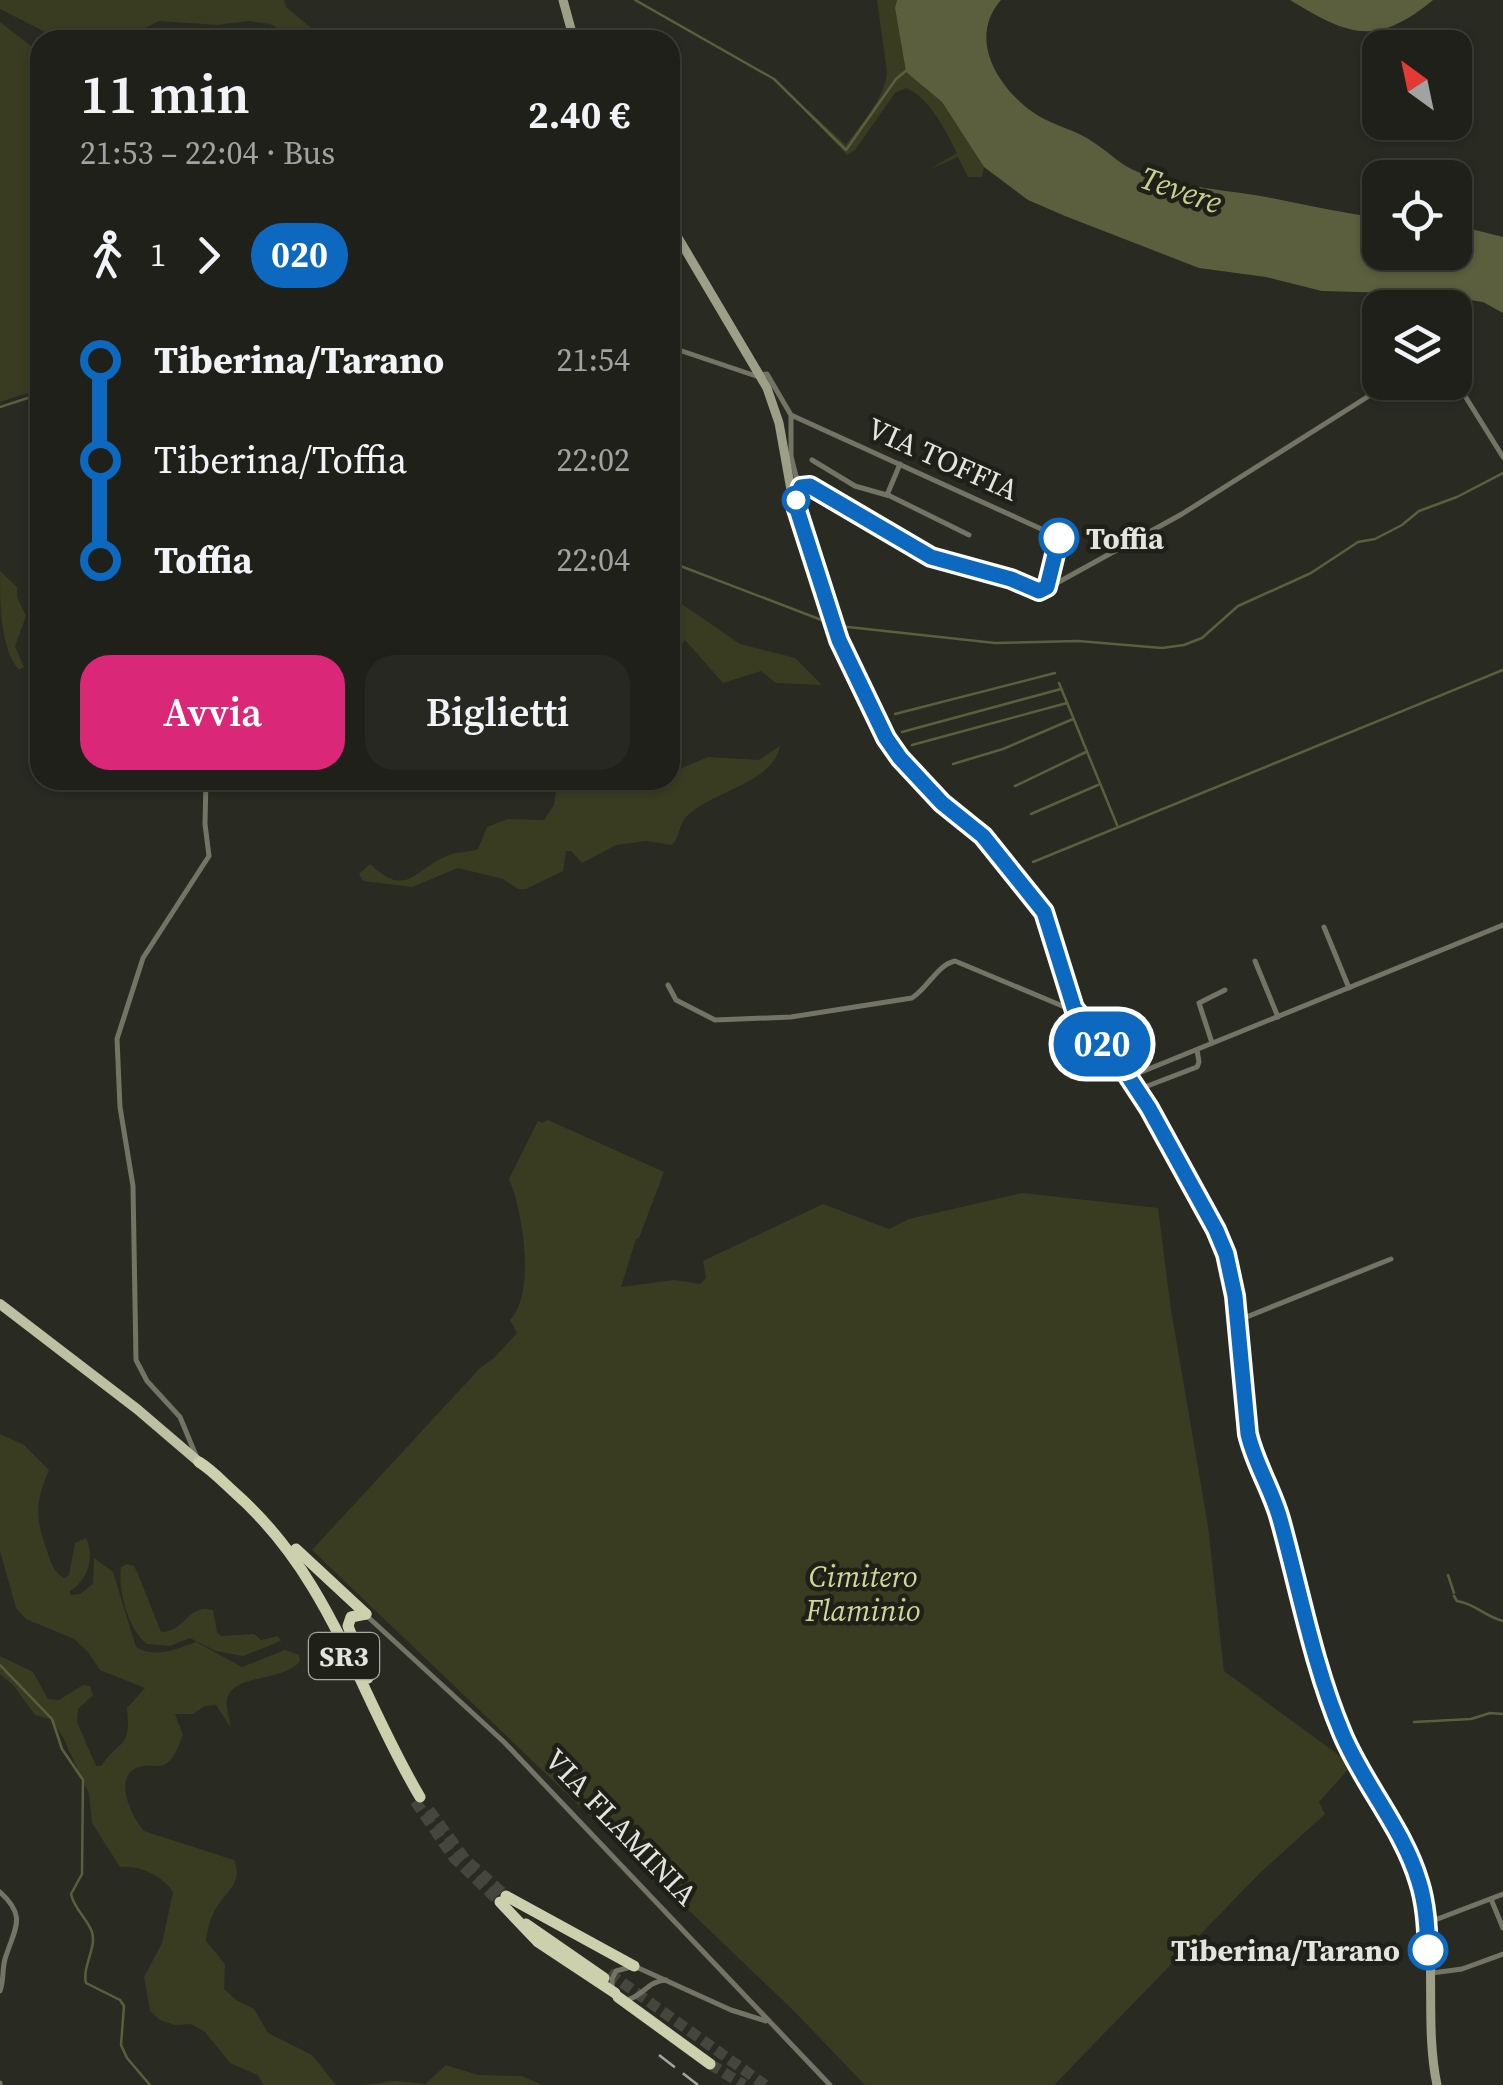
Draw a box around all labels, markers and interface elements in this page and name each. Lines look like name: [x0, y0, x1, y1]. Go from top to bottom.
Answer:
north arrow: [1362, 30, 1472, 140]
map controls: [1362, 30, 1472, 400]
text: 11 min: [80, 56, 250, 131]
text: 2.40 €: [528, 89, 630, 141]
text: 21:53 – 22:04 · Bus: [80, 131, 335, 175]
water label: Tevere: [1134, 156, 1228, 224]
button: locate: [1362, 160, 1472, 270]
icon: walk: [80, 228, 135, 283]
icon: forward: [181, 228, 236, 283]
text: 020: [271, 231, 328, 279]
text: 1: [150, 233, 166, 277]
button: layers: [1362, 290, 1472, 400]
text: Tiberina/Tarano: [154, 334, 444, 386]
text: 21:54: [556, 338, 630, 382]
street label: VIA TOFFIA: [861, 407, 1025, 511]
text: Tiberina/Toffia: [154, 434, 407, 486]
text: 22:02: [556, 438, 630, 482]
unlabelled marker: [783, 487, 809, 513]
place label: Toffia: [1086, 518, 1165, 559]
marker: Toffia: [1040, 519, 1078, 557]
text: Toffia: [154, 534, 253, 586]
text: 22:04: [556, 538, 630, 582]
button: Avvia: [80, 655, 345, 770]
button: Biglietti: [365, 655, 630, 770]
line badge: 020: [1044, 1012, 1160, 1076]
text: 020: [1074, 1020, 1130, 1068]
park label: Cimitero Flaminio: [805, 1556, 920, 1631]
road number: SR3: [309, 1633, 379, 1679]
street label: VIA FLAMINIA: [535, 1739, 707, 1915]
place label: Tiberina/Tarano: [1171, 1930, 1400, 1971]
marker: Tiberina/Tarano: [1409, 1931, 1447, 1969]

